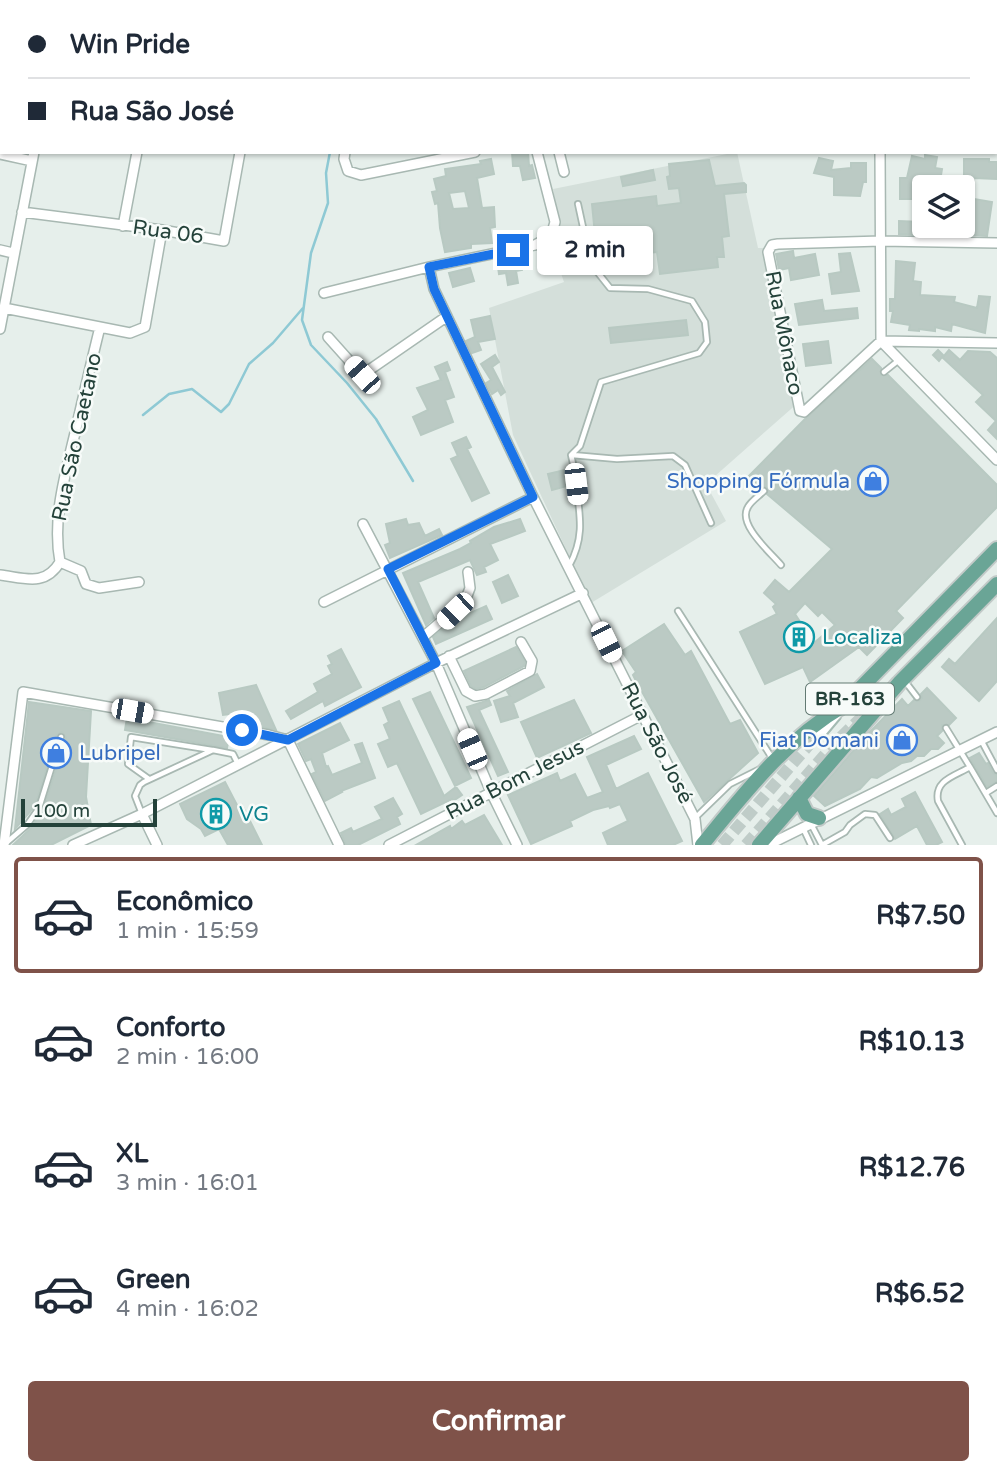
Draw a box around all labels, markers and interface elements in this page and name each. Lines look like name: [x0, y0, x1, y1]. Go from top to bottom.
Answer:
text: Win Pride: [70, 29, 190, 60]
text: Rua São José: [70, 96, 234, 127]
map controls: [912, 175, 975, 238]
button: layers: [912, 175, 975, 238]
street label: Rua 06: [131, 215, 205, 249]
callout: 2 min: [538, 226, 653, 274]
route end: [497, 234, 529, 266]
text: 2 min: [564, 236, 626, 264]
street label: Rua Mônaco: [760, 269, 808, 397]
street label: Rua São Caetano: [47, 350, 107, 524]
car: [341, 352, 384, 398]
car: [564, 462, 589, 506]
shop icon: Shopping Fórmula: [856, 464, 890, 498]
place label: Shopping Fórmula: [667, 469, 850, 494]
car: [433, 589, 478, 633]
car: [588, 619, 625, 665]
building icon: Localiza: [782, 620, 816, 654]
place label: Localiza: [822, 625, 903, 650]
street label: Rua São José: [616, 678, 698, 808]
road number: BR-163: [806, 684, 894, 714]
car: [110, 697, 155, 725]
route start: [226, 714, 258, 746]
shop icon: Fiat Domani: [885, 723, 919, 757]
car: [455, 726, 490, 772]
place label: Fiat Domani: [759, 728, 879, 753]
street label: Rua Bom Jesus: [442, 734, 588, 826]
shop icon: Lubripel: [39, 736, 73, 770]
place label: Lubripel: [79, 741, 161, 766]
scale bar: [21, 796, 158, 828]
building icon: VG: [199, 797, 233, 831]
text: 100 m: [32, 800, 90, 822]
place label: VG: [239, 802, 269, 827]
icon: car: [32, 884, 95, 947]
text: Econômico: [116, 886, 253, 917]
text: R$7.50: [876, 900, 965, 931]
text: 1 min · 15:59: [116, 917, 259, 945]
icon: car: [32, 1010, 95, 1073]
text: Conforto: [116, 1012, 225, 1043]
text: R$10.13: [858, 1026, 965, 1057]
text: 2 min · 16:00: [116, 1043, 259, 1071]
icon: car: [32, 1136, 95, 1199]
text: XL: [116, 1138, 148, 1169]
text: R$12.76: [859, 1152, 965, 1183]
text: 3 min · 16:01: [116, 1169, 259, 1197]
icon: car: [32, 1262, 95, 1325]
text: Green: [116, 1264, 191, 1295]
text: R$6.52: [875, 1278, 965, 1309]
text: 4 min · 16:02: [116, 1295, 259, 1323]
button: Confirmar: [28, 1381, 969, 1461]

